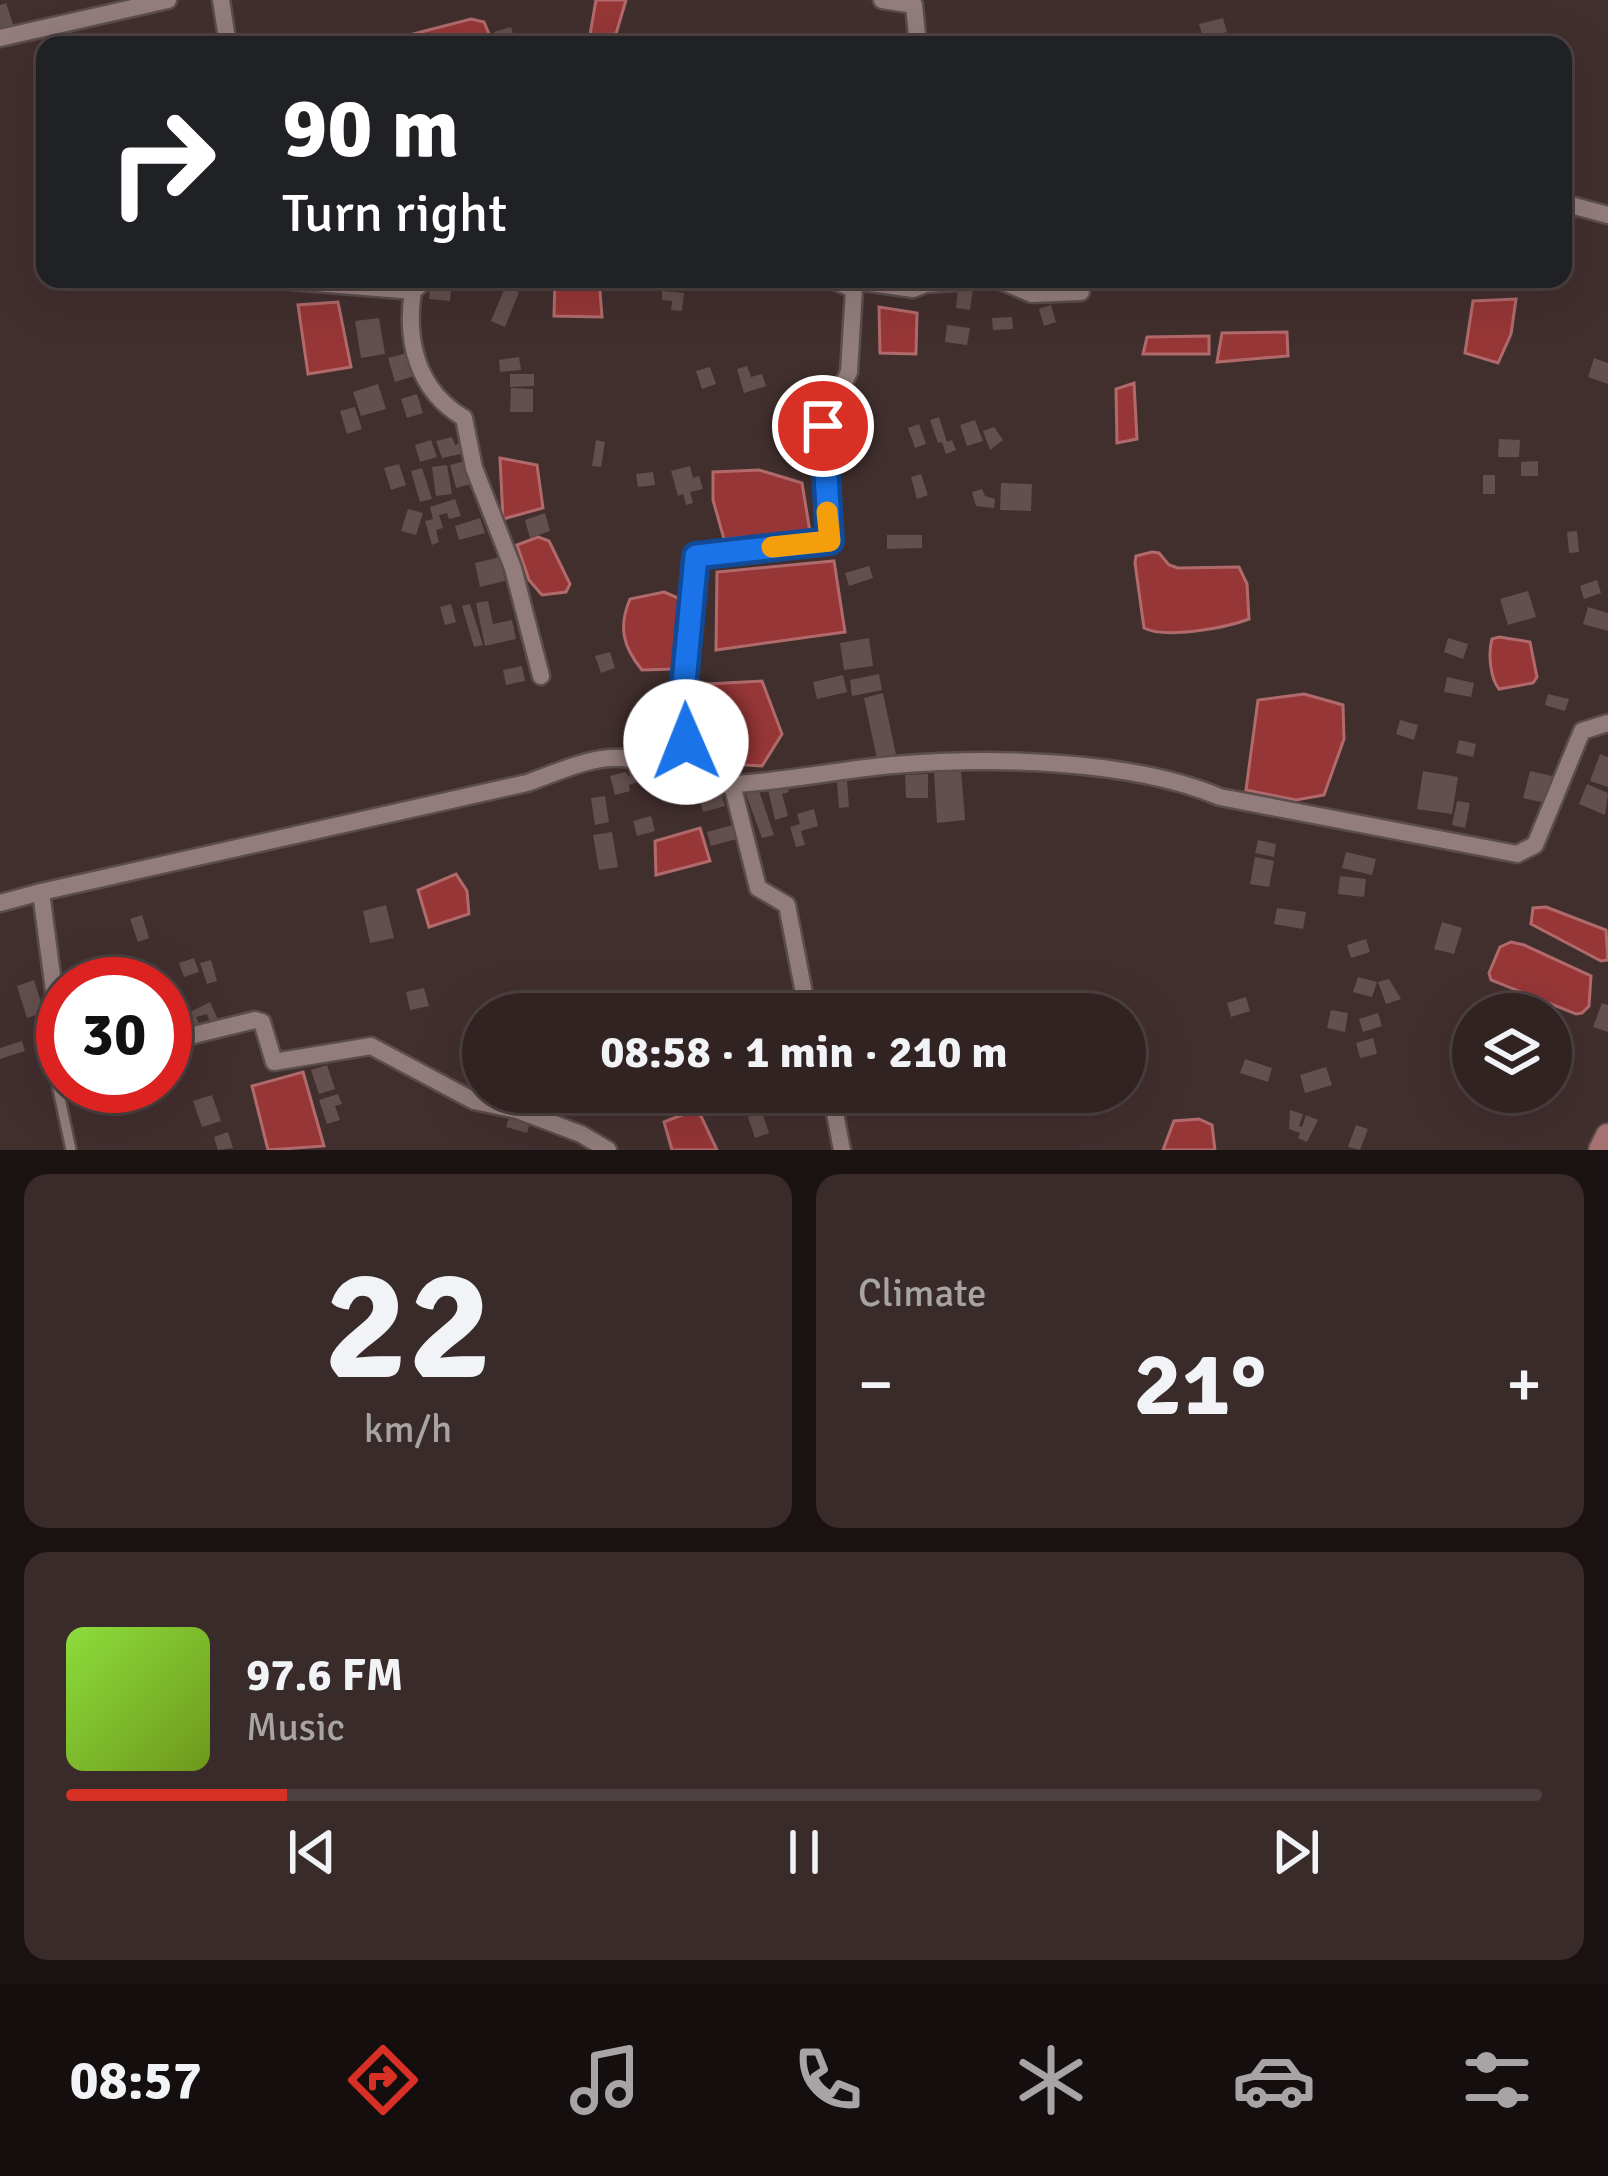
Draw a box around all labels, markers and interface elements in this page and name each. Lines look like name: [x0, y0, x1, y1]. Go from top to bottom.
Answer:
text: 90 m: [282, 77, 459, 181]
icon: right: [84, 84, 240, 240]
text: Turn right: [282, 180, 507, 247]
pin: [772, 375, 874, 477]
icon: arrive: [790, 393, 856, 459]
position arrow: [623, 679, 749, 805]
speed limit sign: 30: [36, 957, 192, 1113]
map controls: [1452, 993, 1572, 1113]
button: layers: [1452, 993, 1572, 1113]
text: 08:58 · 1 min · 210 m: [600, 1025, 1008, 1080]
text: 22: [324, 1230, 492, 1423]
text: Climate: [858, 1269, 987, 1317]
text: 21°: [1133, 1329, 1267, 1440]
text: −: [858, 1344, 894, 1425]
text: +: [1506, 1344, 1542, 1425]
text: km/h: [364, 1405, 452, 1453]
text: 97.6 FM: [246, 1648, 403, 1703]
text: Music: [246, 1703, 345, 1751]
icon: previous: [279, 1819, 345, 1885]
icon: pause: [771, 1819, 837, 1885]
icon: next: [1263, 1819, 1329, 1885]
icon: directions: [341, 2038, 425, 2122]
icon: music: [563, 2038, 647, 2122]
icon: phone: [786, 2038, 870, 2122]
icon: climate: [1009, 2038, 1093, 2122]
icon: car: [1232, 2038, 1316, 2122]
icon: filters: [1455, 2038, 1539, 2122]
text: 08:57: [69, 2047, 202, 2114]

